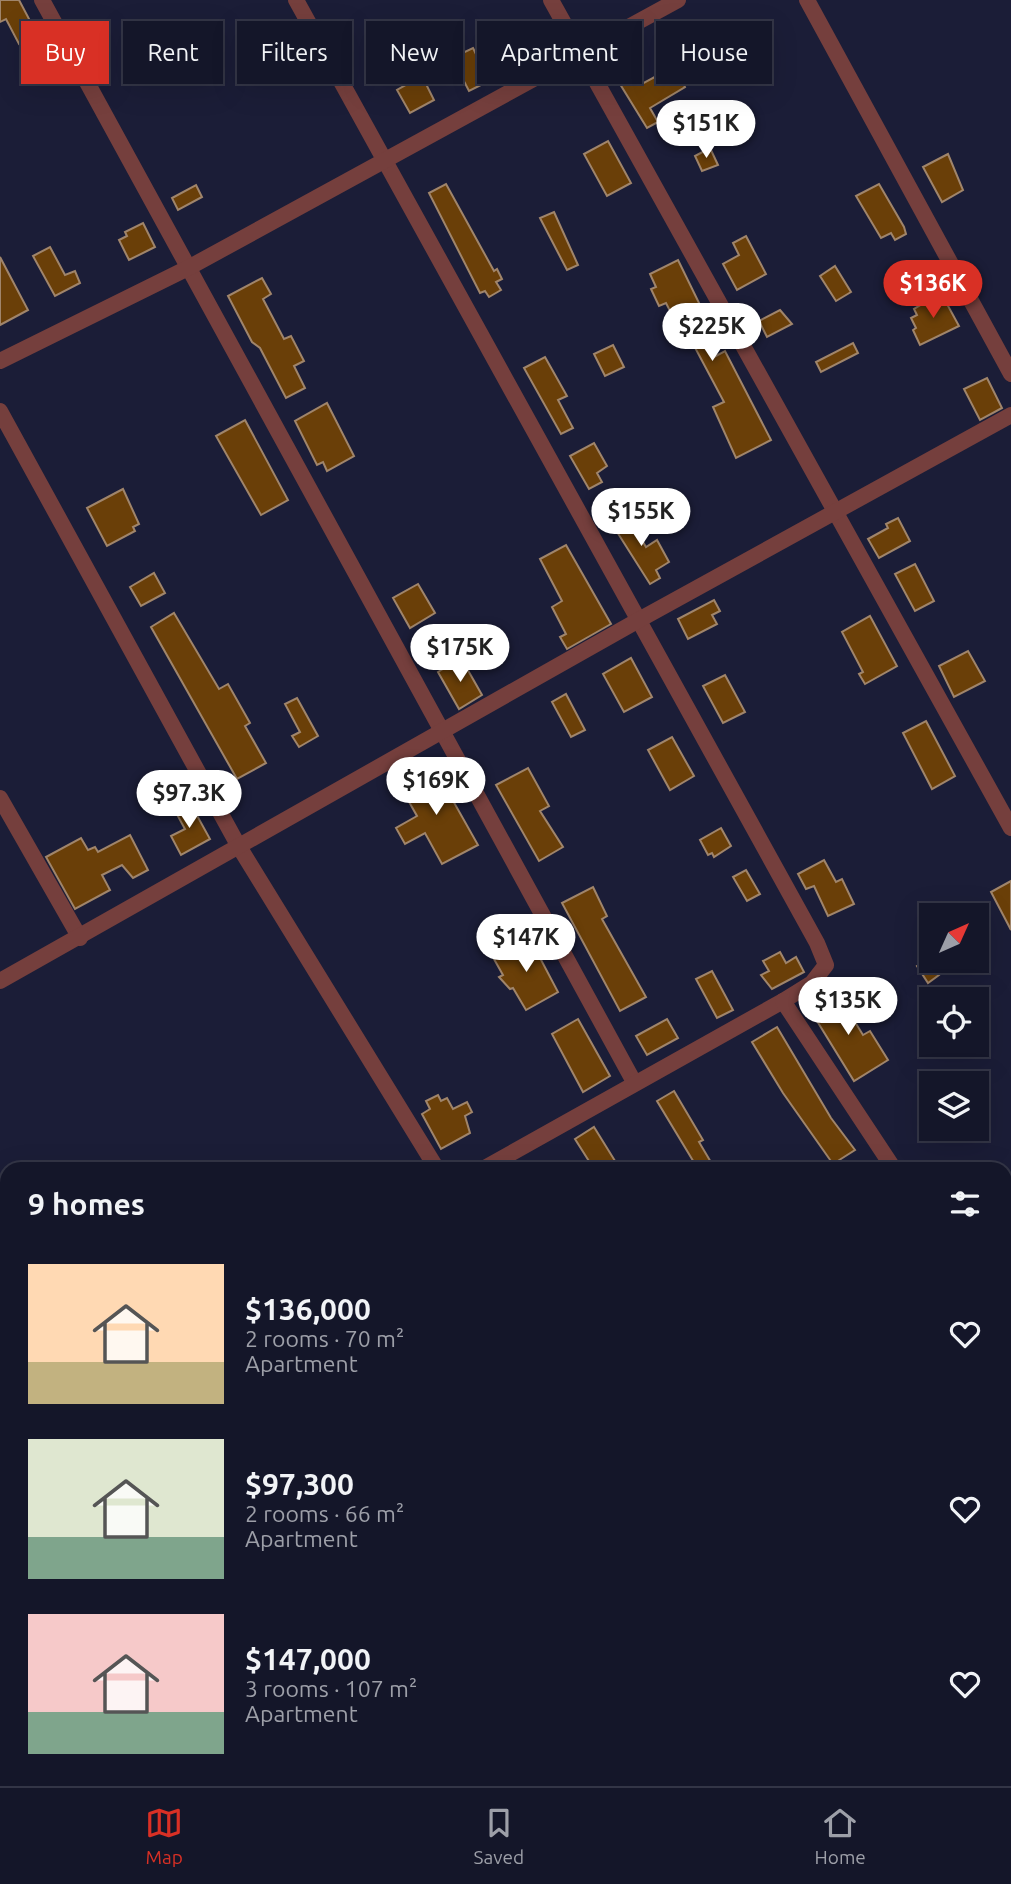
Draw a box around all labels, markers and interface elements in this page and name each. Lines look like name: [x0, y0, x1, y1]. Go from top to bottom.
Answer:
chip: Buy: [21, 21, 109, 84]
chip: Rent: [123, 21, 223, 84]
chip: Filters: [237, 21, 352, 84]
chip: New: [366, 21, 463, 84]
chip: Apartment: [477, 21, 642, 84]
chip: House: [656, 21, 772, 84]
pin: $151K: [657, 100, 755, 160]
text: $151K: [672, 110, 740, 135]
pin: $136K: [884, 260, 982, 320]
text: $136K: [899, 270, 967, 295]
pin: $225K: [663, 304, 761, 363]
text: $225K: [678, 313, 746, 338]
pin: $155K: [592, 489, 690, 548]
text: $155K: [607, 498, 675, 523]
pin: $175K: [411, 624, 509, 684]
text: $175K: [426, 634, 494, 659]
pin: $169K: [387, 758, 485, 817]
text: $169K: [402, 767, 470, 792]
pin: $97.3K: [132, 770, 246, 830]
text: $97.3K: [153, 780, 225, 805]
north arrow: [919, 903, 989, 973]
map controls: [919, 903, 989, 1141]
pin: $147K: [477, 914, 575, 974]
text: $147K: [492, 924, 560, 949]
pin: $135K: [799, 978, 897, 1037]
text: $135K: [814, 987, 882, 1012]
button: locate: [919, 987, 989, 1057]
button: layers: [919, 1071, 989, 1141]
icon: filters: [946, 1185, 984, 1223]
text: 9 homes: [28, 1187, 145, 1221]
icon: home: [84, 1292, 168, 1376]
text: $136,000: [245, 1292, 371, 1326]
icon: heart: [946, 1315, 984, 1353]
text: 2 rooms · 70 m²: [245, 1326, 404, 1351]
text: Apartment: [245, 1351, 358, 1376]
icon: home: [84, 1467, 168, 1551]
text: $97,300: [245, 1467, 354, 1501]
icon: heart: [946, 1490, 984, 1528]
text: 2 rooms · 66 m²: [245, 1501, 404, 1526]
text: Apartment: [245, 1526, 358, 1551]
icon: home: [84, 1642, 168, 1726]
text: $147,000: [245, 1642, 371, 1676]
icon: heart: [946, 1665, 984, 1703]
text: 3 rooms · 107 m²: [245, 1676, 417, 1701]
text: Apartment: [245, 1701, 358, 1726]
tab: Map: [145, 1804, 183, 1868]
tab: Saved: [474, 1804, 524, 1868]
tab: Home: [815, 1804, 866, 1868]

